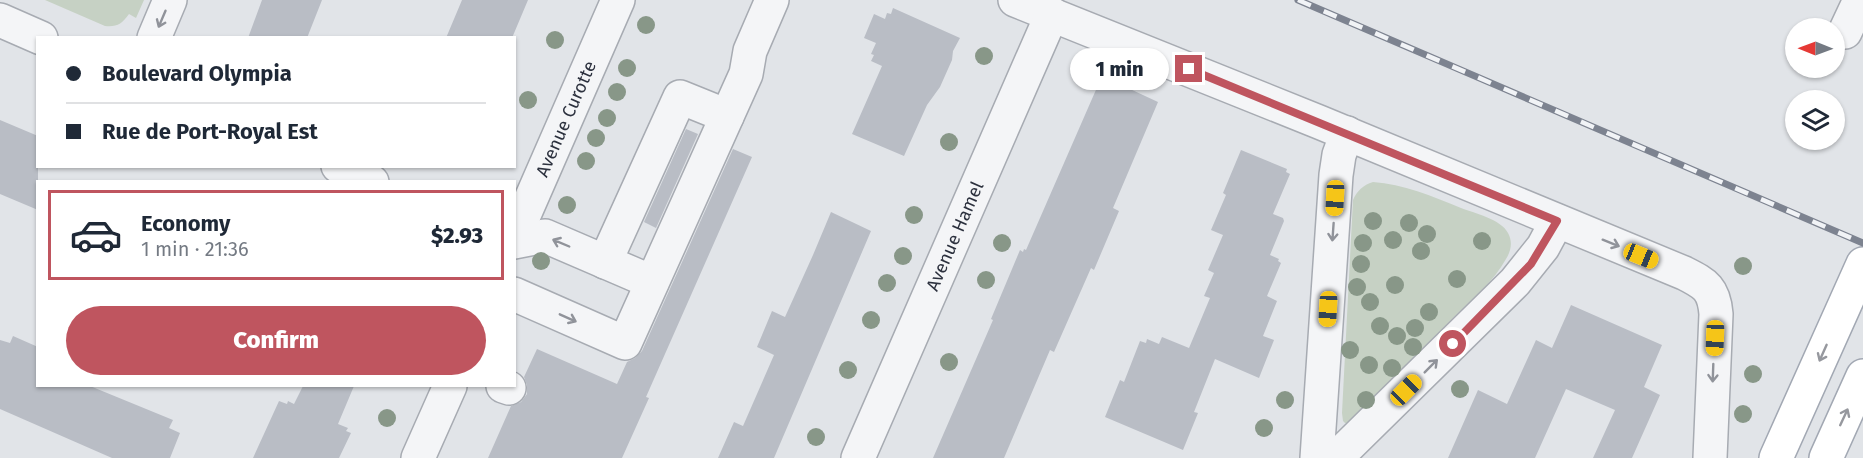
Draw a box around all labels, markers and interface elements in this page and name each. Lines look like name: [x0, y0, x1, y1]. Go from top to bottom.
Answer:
one-way arrow: [156, 9, 167, 27]
north arrow: [1785, 18, 1845, 78]
map controls: [1785, 18, 1845, 150]
callout: 1 min: [1069, 48, 1168, 90]
route end: [1175, 55, 1202, 82]
text: 1 min: [1096, 57, 1143, 81]
street label: Avenue Curotte: [531, 58, 601, 180]
text: Boulevard Olympia: [102, 60, 292, 87]
button: layers: [1785, 90, 1845, 150]
text: Rue de Port-Royal Est: [102, 118, 318, 145]
street label: Avenue Hamel: [921, 178, 988, 294]
car: [1325, 180, 1345, 216]
icon: car: [69, 208, 123, 262]
text: Economy: [141, 210, 230, 237]
text: $2.93: [431, 222, 483, 249]
one-way arrow: [1327, 222, 1338, 242]
one-way arrow: [552, 236, 570, 248]
text: 1 min · 21:36: [141, 237, 249, 261]
one-way arrow: [1601, 238, 1619, 249]
car: [1621, 241, 1661, 271]
car: [1318, 291, 1338, 327]
button: Confirm: [66, 306, 486, 375]
one-way arrow: [558, 313, 577, 324]
car: [1705, 320, 1725, 356]
route start: [1439, 330, 1466, 357]
one-way arrow: [1817, 343, 1828, 361]
one-way arrow: [1423, 358, 1438, 373]
one-way arrow: [1708, 363, 1719, 383]
car: [1387, 371, 1425, 409]
one-way arrow: [1839, 409, 1851, 427]

